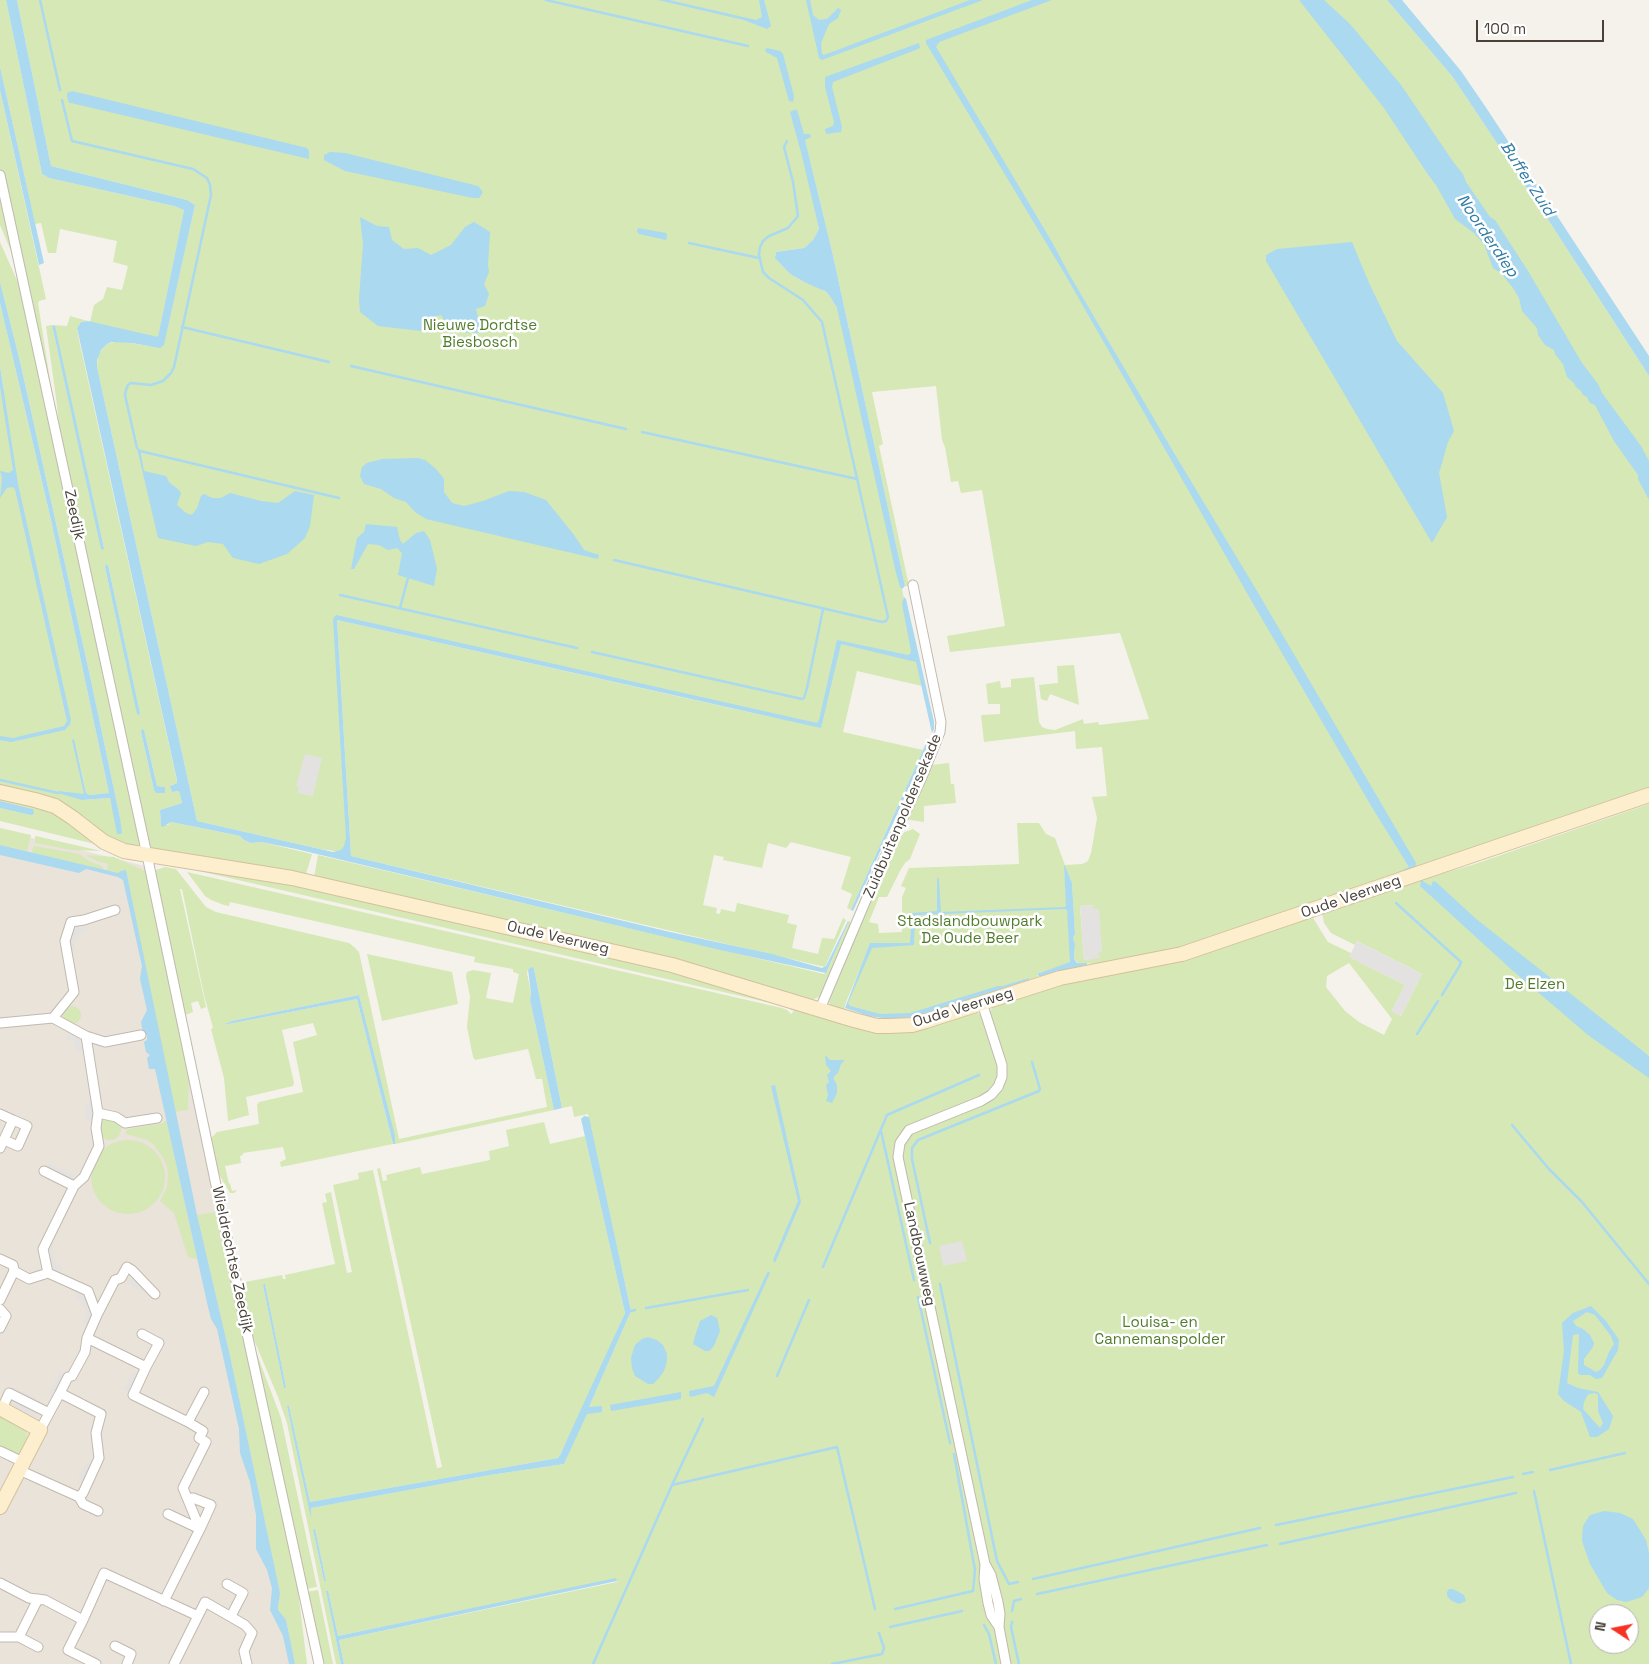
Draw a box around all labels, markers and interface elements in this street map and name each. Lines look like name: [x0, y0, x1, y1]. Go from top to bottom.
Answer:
scale bar: [1479, 10, 1606, 42]
text: 100 m: [1484, 19, 1526, 38]
water label: Buffer Zuid: [1496, 138, 1558, 220]
water label: Noorderdiep: [1452, 191, 1522, 281]
park label: Nieuwe Dordtse Biesbosch: [423, 317, 537, 352]
street label: Zeedijk: [60, 488, 88, 542]
street label: Zuidbuitenpoldersekade: [860, 731, 946, 901]
street label: Oude Veerweg: [1299, 872, 1403, 922]
park label: Stadslandbouwpark De Oude Beer: [897, 913, 1043, 948]
street label: Oude Veerweg: [505, 918, 611, 958]
park label: De Elzen: [1505, 976, 1565, 994]
street label: Oude Veerweg: [911, 984, 1015, 1032]
street label: Wieldrechtse Zeedijk: [208, 1185, 256, 1335]
street label: Landbouwweg: [899, 1200, 939, 1308]
park label: Louisa- en Cannemanspolder: [1095, 1314, 1225, 1349]
north arrow: [1589, 1604, 1639, 1654]
text: N: [1591, 1620, 1610, 1633]

